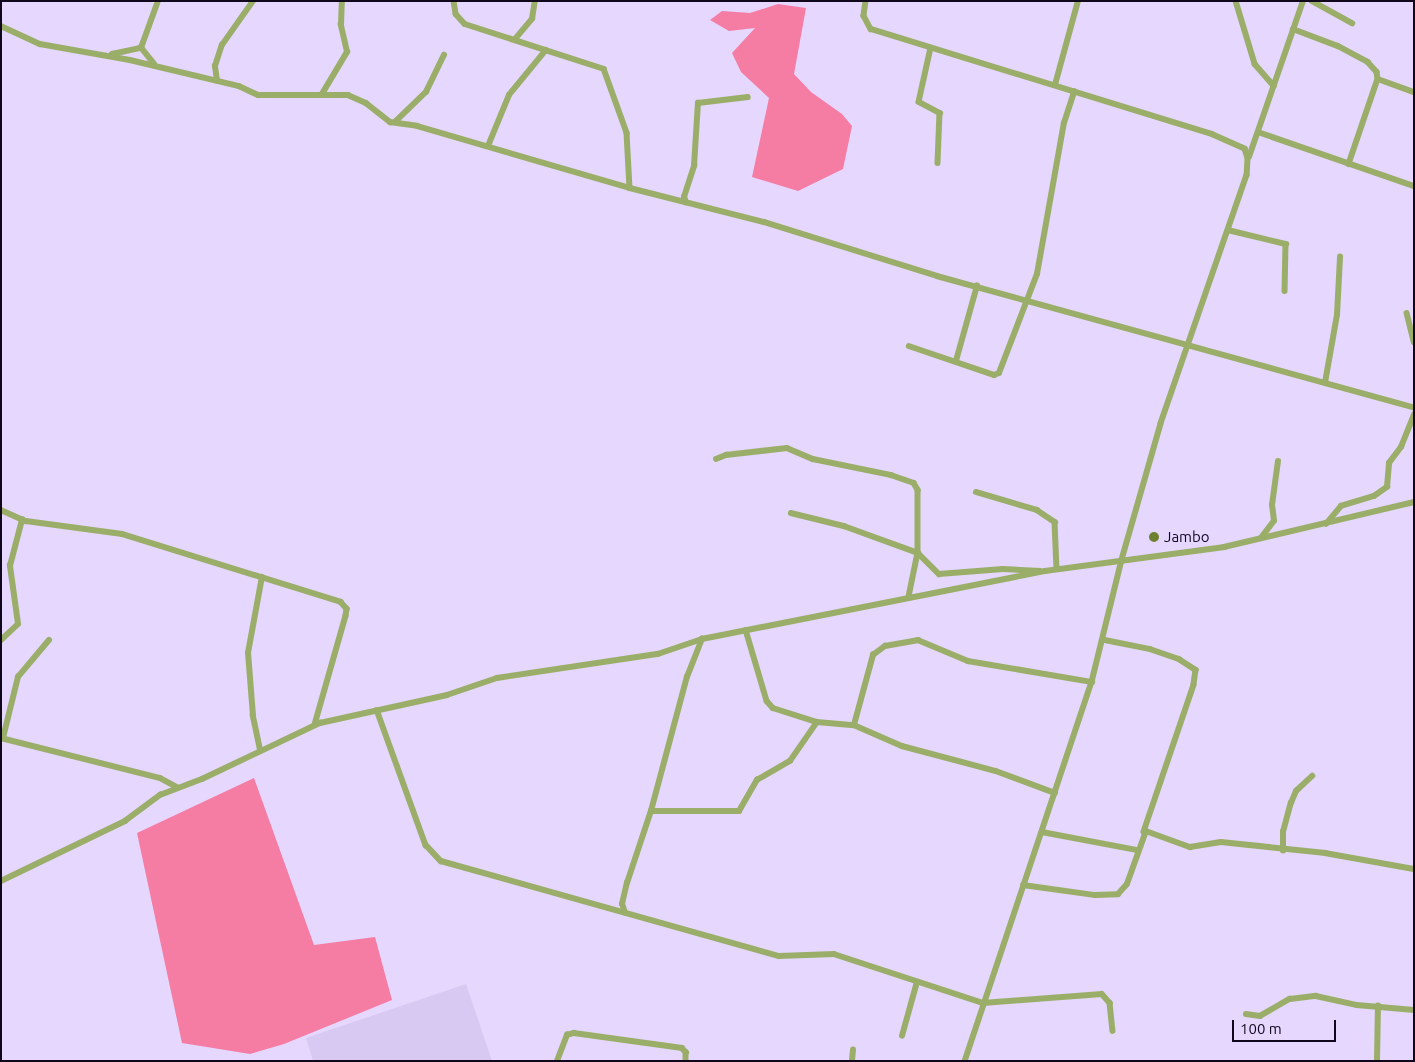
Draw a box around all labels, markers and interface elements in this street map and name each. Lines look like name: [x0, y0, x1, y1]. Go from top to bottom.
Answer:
place label: Jambo: [1164, 528, 1210, 546]
marker: Jambo: [1148, 531, 1160, 543]
scale bar: [1235, 1010, 1339, 1042]
text: 100 m: [1240, 1020, 1282, 1037]

